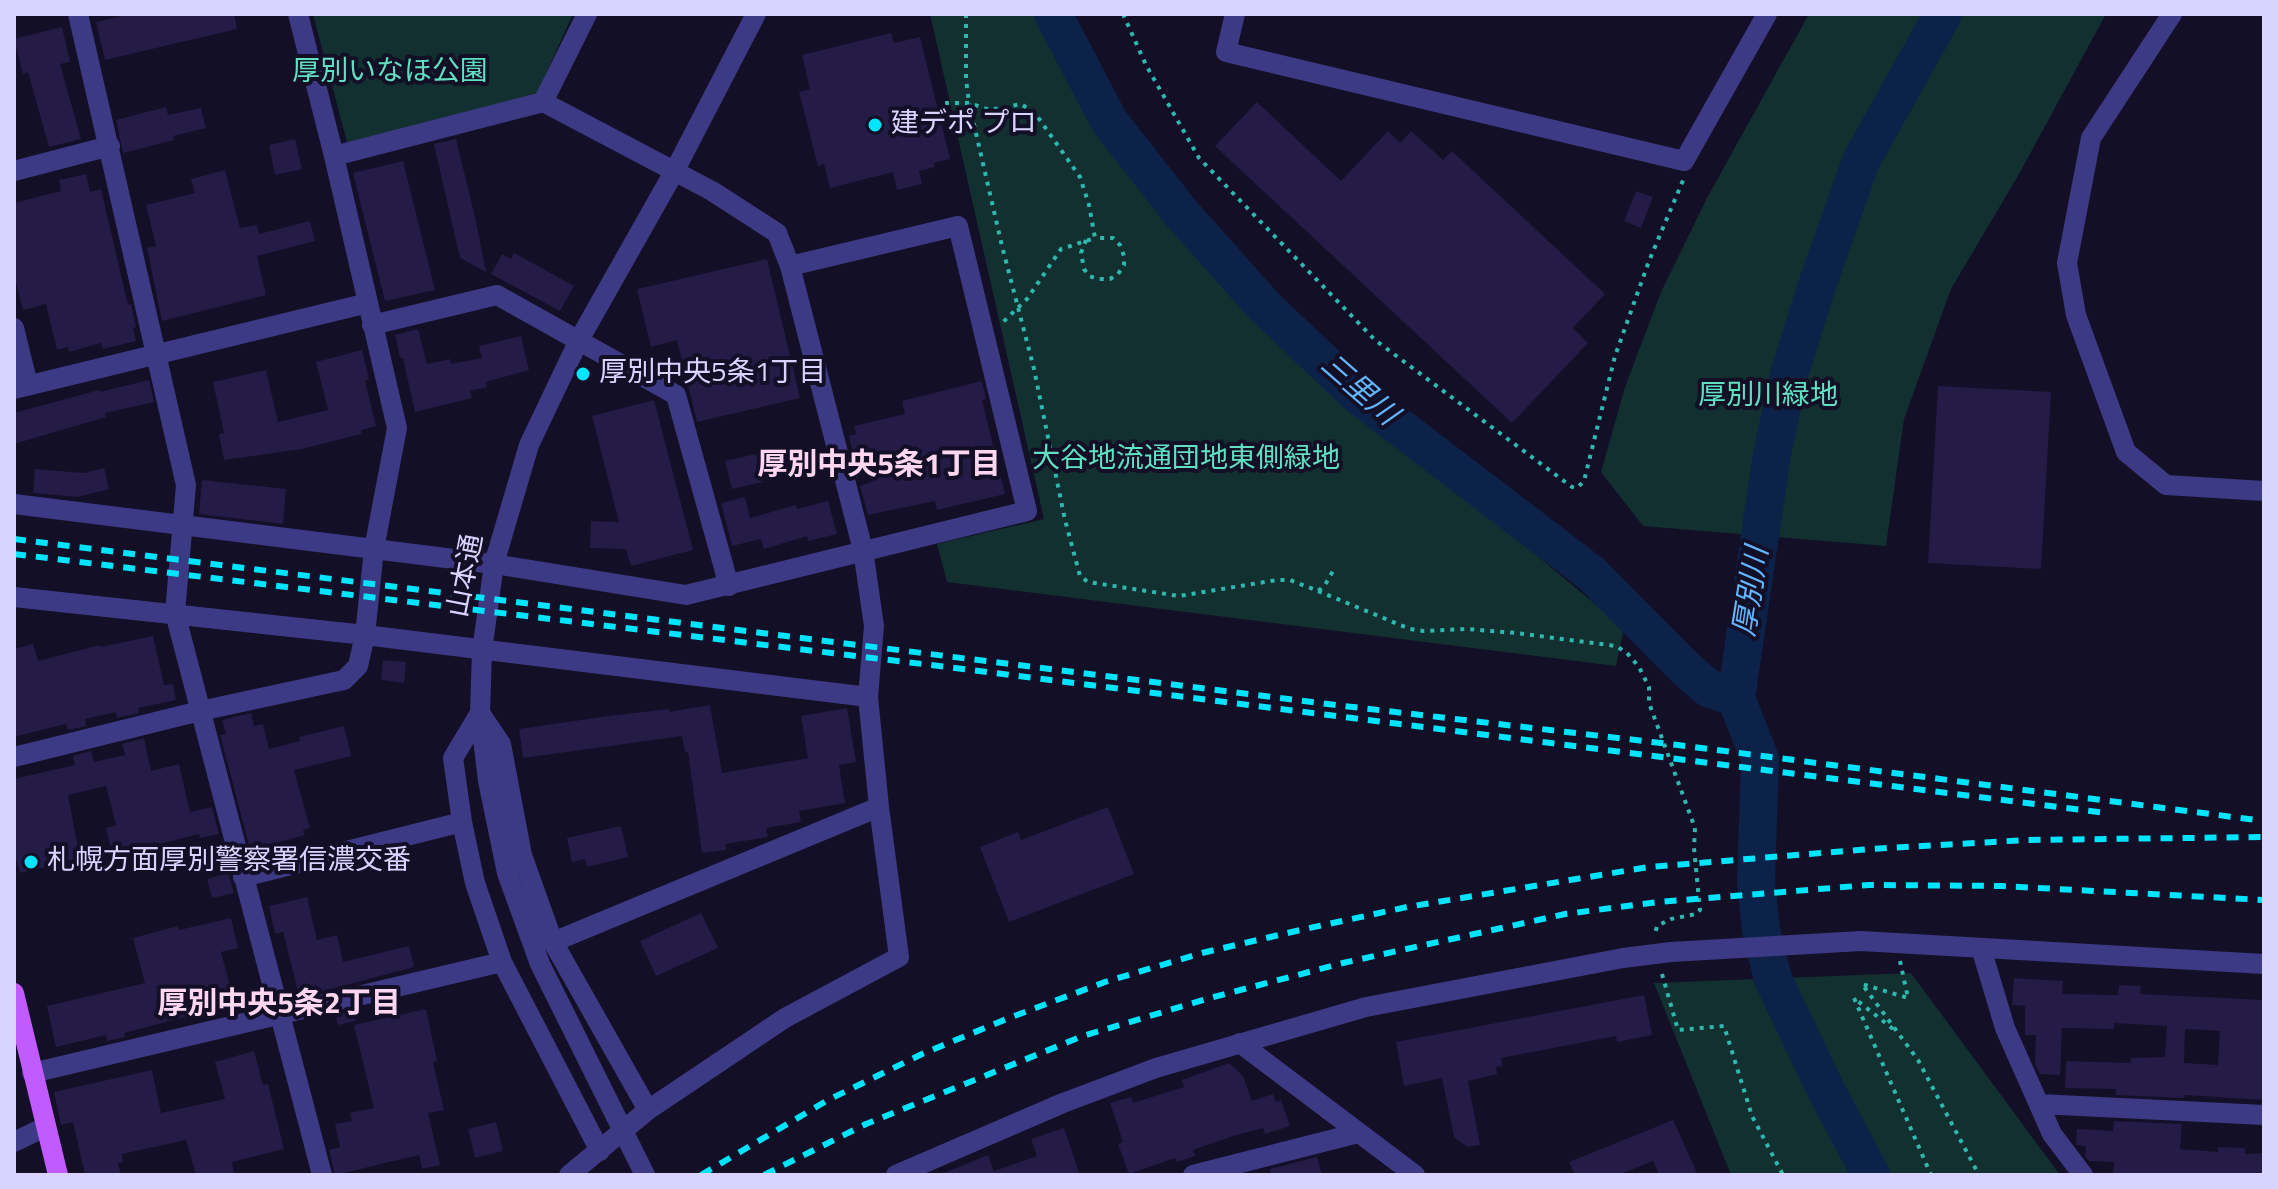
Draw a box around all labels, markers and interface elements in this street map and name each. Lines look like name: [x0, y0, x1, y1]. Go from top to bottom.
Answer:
park label: 厚別いなほ公園: [292, 56, 488, 90]
place label: 建デポ プロ: [891, 108, 1037, 142]
marker: 建デポ プロ: [866, 116, 884, 134]
water label: 三里川: [1312, 348, 1404, 434]
place label: 厚別中央5条1丁目: [599, 357, 826, 391]
marker: 厚別中央5条1丁目: [574, 365, 592, 383]
park label: 厚別川緑地: [1698, 380, 1838, 414]
park label: 大谷地流通団地東側緑地: [1032, 443, 1340, 477]
district label: 厚別中央5条1丁目: [757, 449, 1001, 485]
street label: 山本通: [442, 532, 492, 620]
water label: 厚別川: [1728, 545, 1778, 639]
place label: 札幌方面厚別警察署信濃交番: [47, 845, 411, 879]
marker: 札幌方面厚別警察署信濃交番: [22, 853, 40, 871]
district label: 厚別中央5条2丁目: [157, 988, 401, 1024]

